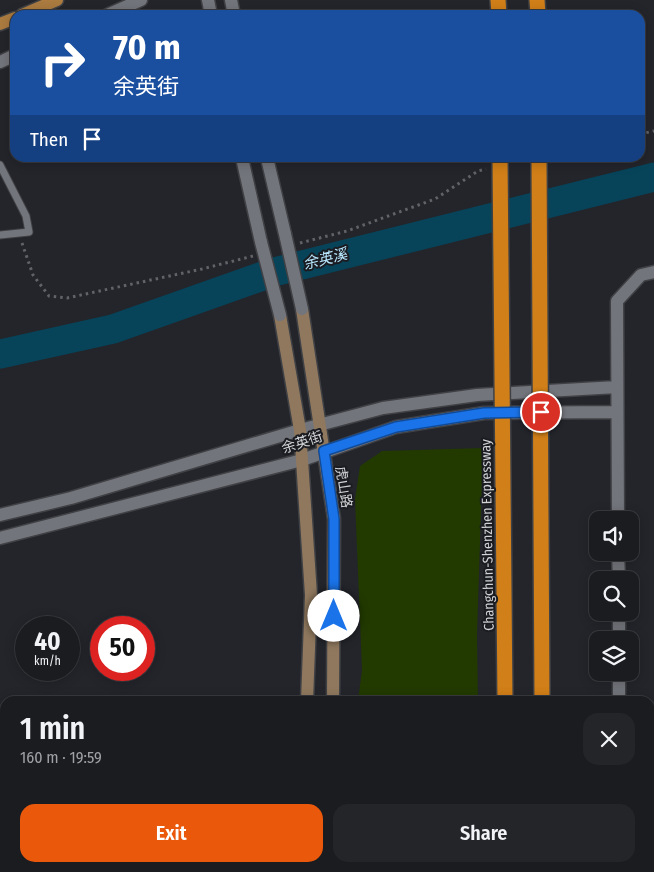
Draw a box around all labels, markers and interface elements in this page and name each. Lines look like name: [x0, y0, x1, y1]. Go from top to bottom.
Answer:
text: 70 m: [113, 26, 181, 68]
icon: right: [30, 30, 95, 95]
text: 余英街: [113, 73, 179, 100]
icon: arrive: [78, 125, 106, 153]
text: Then: [30, 128, 68, 151]
water label: 余英溪: [301, 244, 351, 273]
pin: [520, 391, 562, 433]
icon: arrive: [527, 398, 555, 426]
street label: 余英街: [280, 428, 325, 457]
street label: Changchun-Shenzhen Expressway: [477, 438, 498, 631]
street label: 虎山路: [332, 465, 355, 509]
map controls: [589, 511, 639, 681]
button: sound: [589, 511, 639, 561]
button: search: [589, 571, 639, 621]
position arrow: [307, 589, 359, 641]
speed limit sign: 50: [90, 616, 155, 681]
text: 40: [34, 627, 61, 657]
button: layers: [589, 631, 639, 681]
text: km/h: [34, 654, 61, 668]
text: 1 min: [20, 711, 85, 747]
button: close: [583, 713, 635, 765]
text: 160 m · 19:59: [20, 748, 102, 767]
button: Exit: [20, 804, 323, 862]
button: Share: [333, 804, 635, 862]

